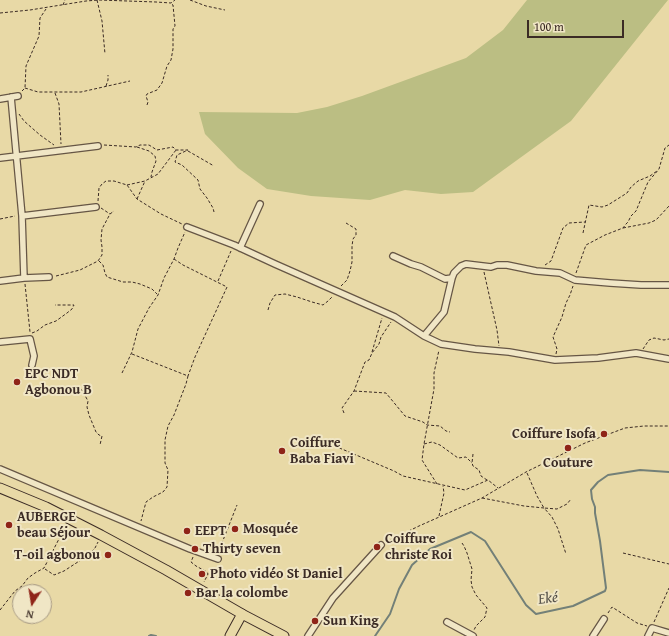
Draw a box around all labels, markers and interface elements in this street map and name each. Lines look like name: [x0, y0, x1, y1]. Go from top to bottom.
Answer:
scale bar: [529, 12, 626, 38]
text: 100 m: [534, 18, 564, 35]
place label: EPC NDT Agbonou B: [25, 366, 92, 398]
marker: EPC NDT Agbonou B: [12, 377, 22, 387]
place label: Coiffure Isofa: [512, 426, 596, 442]
marker: Coiffure Isofa: [599, 429, 609, 439]
place label: Coiffure Baba Fiavi: [290, 435, 354, 468]
marker: Couture: [563, 443, 573, 453]
marker: Coiffure Baba Fiavi: [277, 446, 287, 456]
place label: Couture: [543, 455, 593, 471]
place label: AUBERGE beau Séjour: [17, 509, 90, 542]
marker: AUBERGE beau Séjour: [4, 520, 14, 530]
place label: Mosquée: [243, 521, 298, 537]
place label: EEPT: [195, 523, 226, 539]
marker: Mosquée: [230, 524, 240, 534]
marker: EEPT: [182, 526, 192, 536]
place label: Coiffure christe Roi: [385, 531, 452, 564]
place label: Thirty seven: [203, 541, 281, 557]
marker: Coiffure christe Roi: [372, 542, 382, 552]
marker: Thirty seven: [190, 544, 200, 554]
place label: T-oil agbonou: [14, 547, 100, 563]
marker: T-oil agbonou: [103, 550, 113, 560]
place label: Photo vidéo St Daniel: [210, 566, 343, 582]
marker: Photo vidéo St Daniel: [197, 569, 207, 579]
north arrow: [12, 584, 52, 624]
place label: Bar la colombe: [196, 585, 288, 601]
marker: Bar la colombe: [183, 588, 193, 598]
water label: Eké: [537, 589, 559, 609]
text: N: [24, 606, 35, 623]
place label: Sun King: [323, 613, 379, 629]
marker: Sun King: [310, 616, 320, 626]

